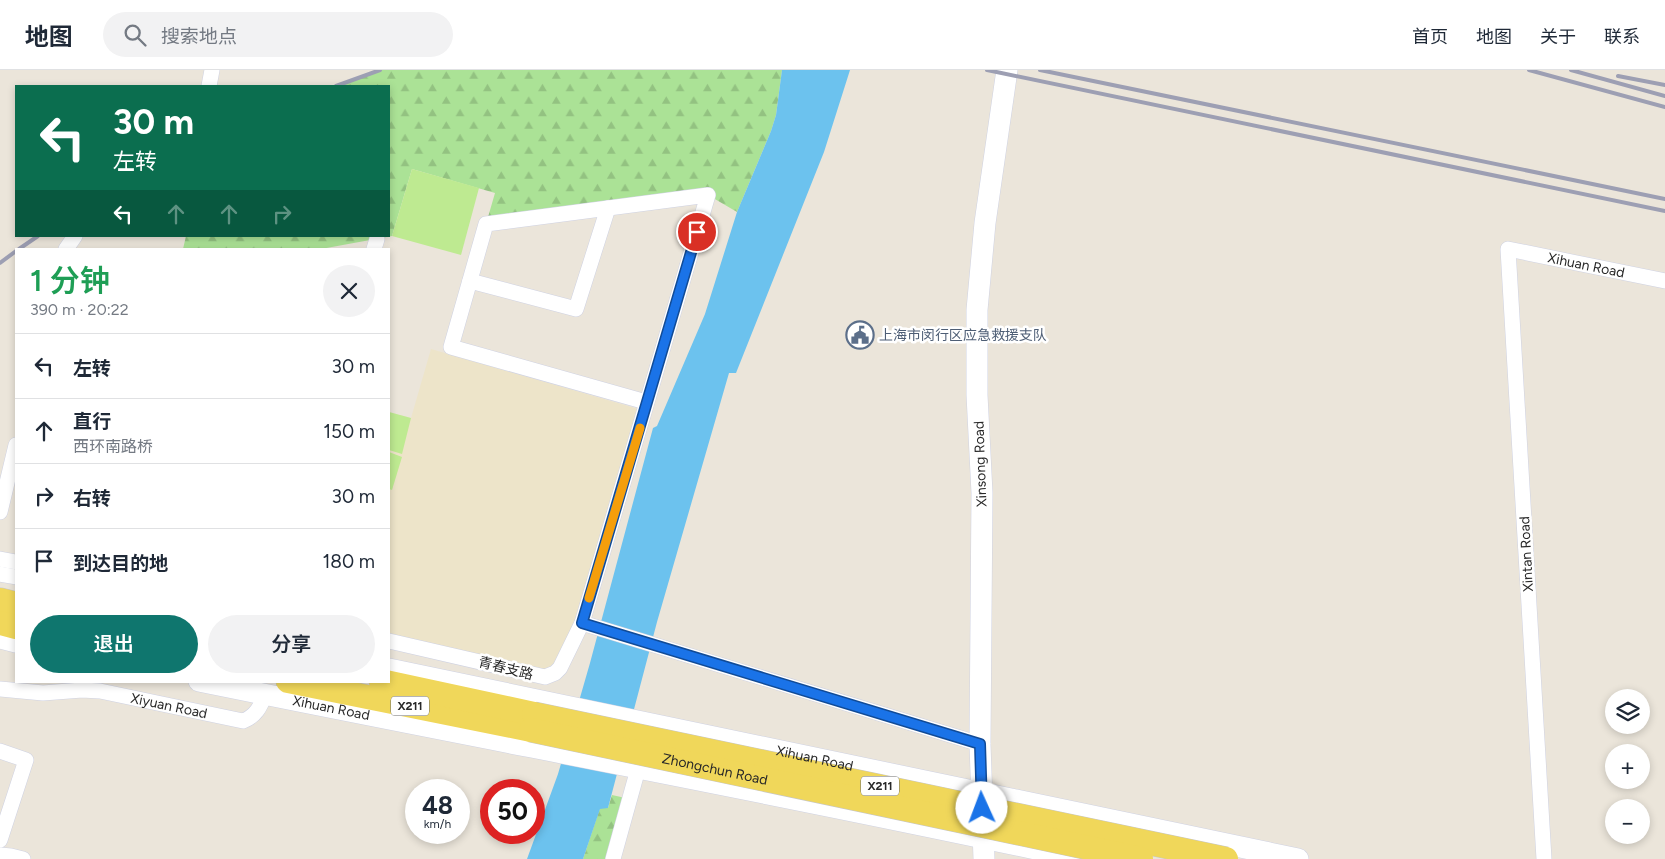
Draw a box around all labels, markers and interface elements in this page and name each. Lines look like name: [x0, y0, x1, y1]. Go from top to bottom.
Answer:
search box: [103, 12, 453, 57]
icon: search: [121, 21, 149, 49]
text: 地图: [25, 22, 73, 51]
text: 搜索地点: [161, 25, 237, 48]
text: 首页: [1412, 26, 1448, 48]
text: 地图: [1476, 26, 1512, 48]
text: 关于: [1540, 26, 1576, 48]
text: 联系: [1604, 26, 1640, 48]
text: 30 m: [113, 101, 194, 143]
icon: left: [30, 105, 95, 170]
text: 左转: [113, 148, 157, 175]
icon: left: [109, 200, 137, 228]
icon: ahead: [162, 200, 190, 228]
icon: ahead: [215, 200, 243, 228]
icon: right: [268, 200, 296, 228]
pin: [676, 211, 718, 253]
icon: arrive: [683, 218, 711, 246]
street label: Xihuan Road: [1546, 249, 1626, 282]
text: 1 分钟: [30, 262, 110, 299]
button: close: [323, 265, 375, 317]
text: 390 m · 20:22: [30, 300, 129, 319]
public building icon: 上海市闵行区应急救援支队: [845, 320, 875, 350]
place label: 上海市闵行区应急救援支队: [879, 327, 1047, 344]
icon: left: [30, 352, 58, 380]
text: 30 m: [332, 355, 375, 378]
text: 左转: [73, 357, 111, 380]
text: 直行: [73, 410, 111, 433]
icon: ahead: [30, 417, 58, 445]
text: 150 m: [323, 420, 375, 443]
street label: Xinsong Road: [971, 421, 990, 507]
text: 西环南路桥: [73, 437, 153, 456]
icon: right: [30, 482, 58, 510]
text: 30 m: [332, 485, 375, 508]
text: 右转: [73, 487, 111, 510]
street label: Xintan Road: [1516, 516, 1537, 592]
icon: arrive: [30, 547, 58, 575]
text: 180 m: [322, 550, 375, 573]
text: 到达目的地: [73, 552, 168, 575]
button: 退出: [30, 615, 198, 673]
button: 分享: [208, 615, 375, 673]
street label: 青春支路: [477, 653, 535, 684]
map controls: [1605, 689, 1650, 844]
button: layers: [1605, 689, 1650, 734]
street label: Xiyuan Road: [129, 690, 209, 722]
street label: Xihuan Road: [291, 692, 371, 724]
road number: X211: [391, 696, 429, 716]
street label: Xihuan Road: [775, 742, 855, 775]
button: +: [1605, 744, 1650, 789]
street label: Zhongchun Road: [660, 750, 769, 789]
road number: X211: [861, 776, 899, 796]
speed limit sign: 50: [480, 779, 545, 844]
position arrow: [955, 781, 1007, 833]
text: 48: [422, 790, 453, 820]
button: −: [1605, 799, 1650, 844]
text: km/h: [424, 817, 451, 831]

